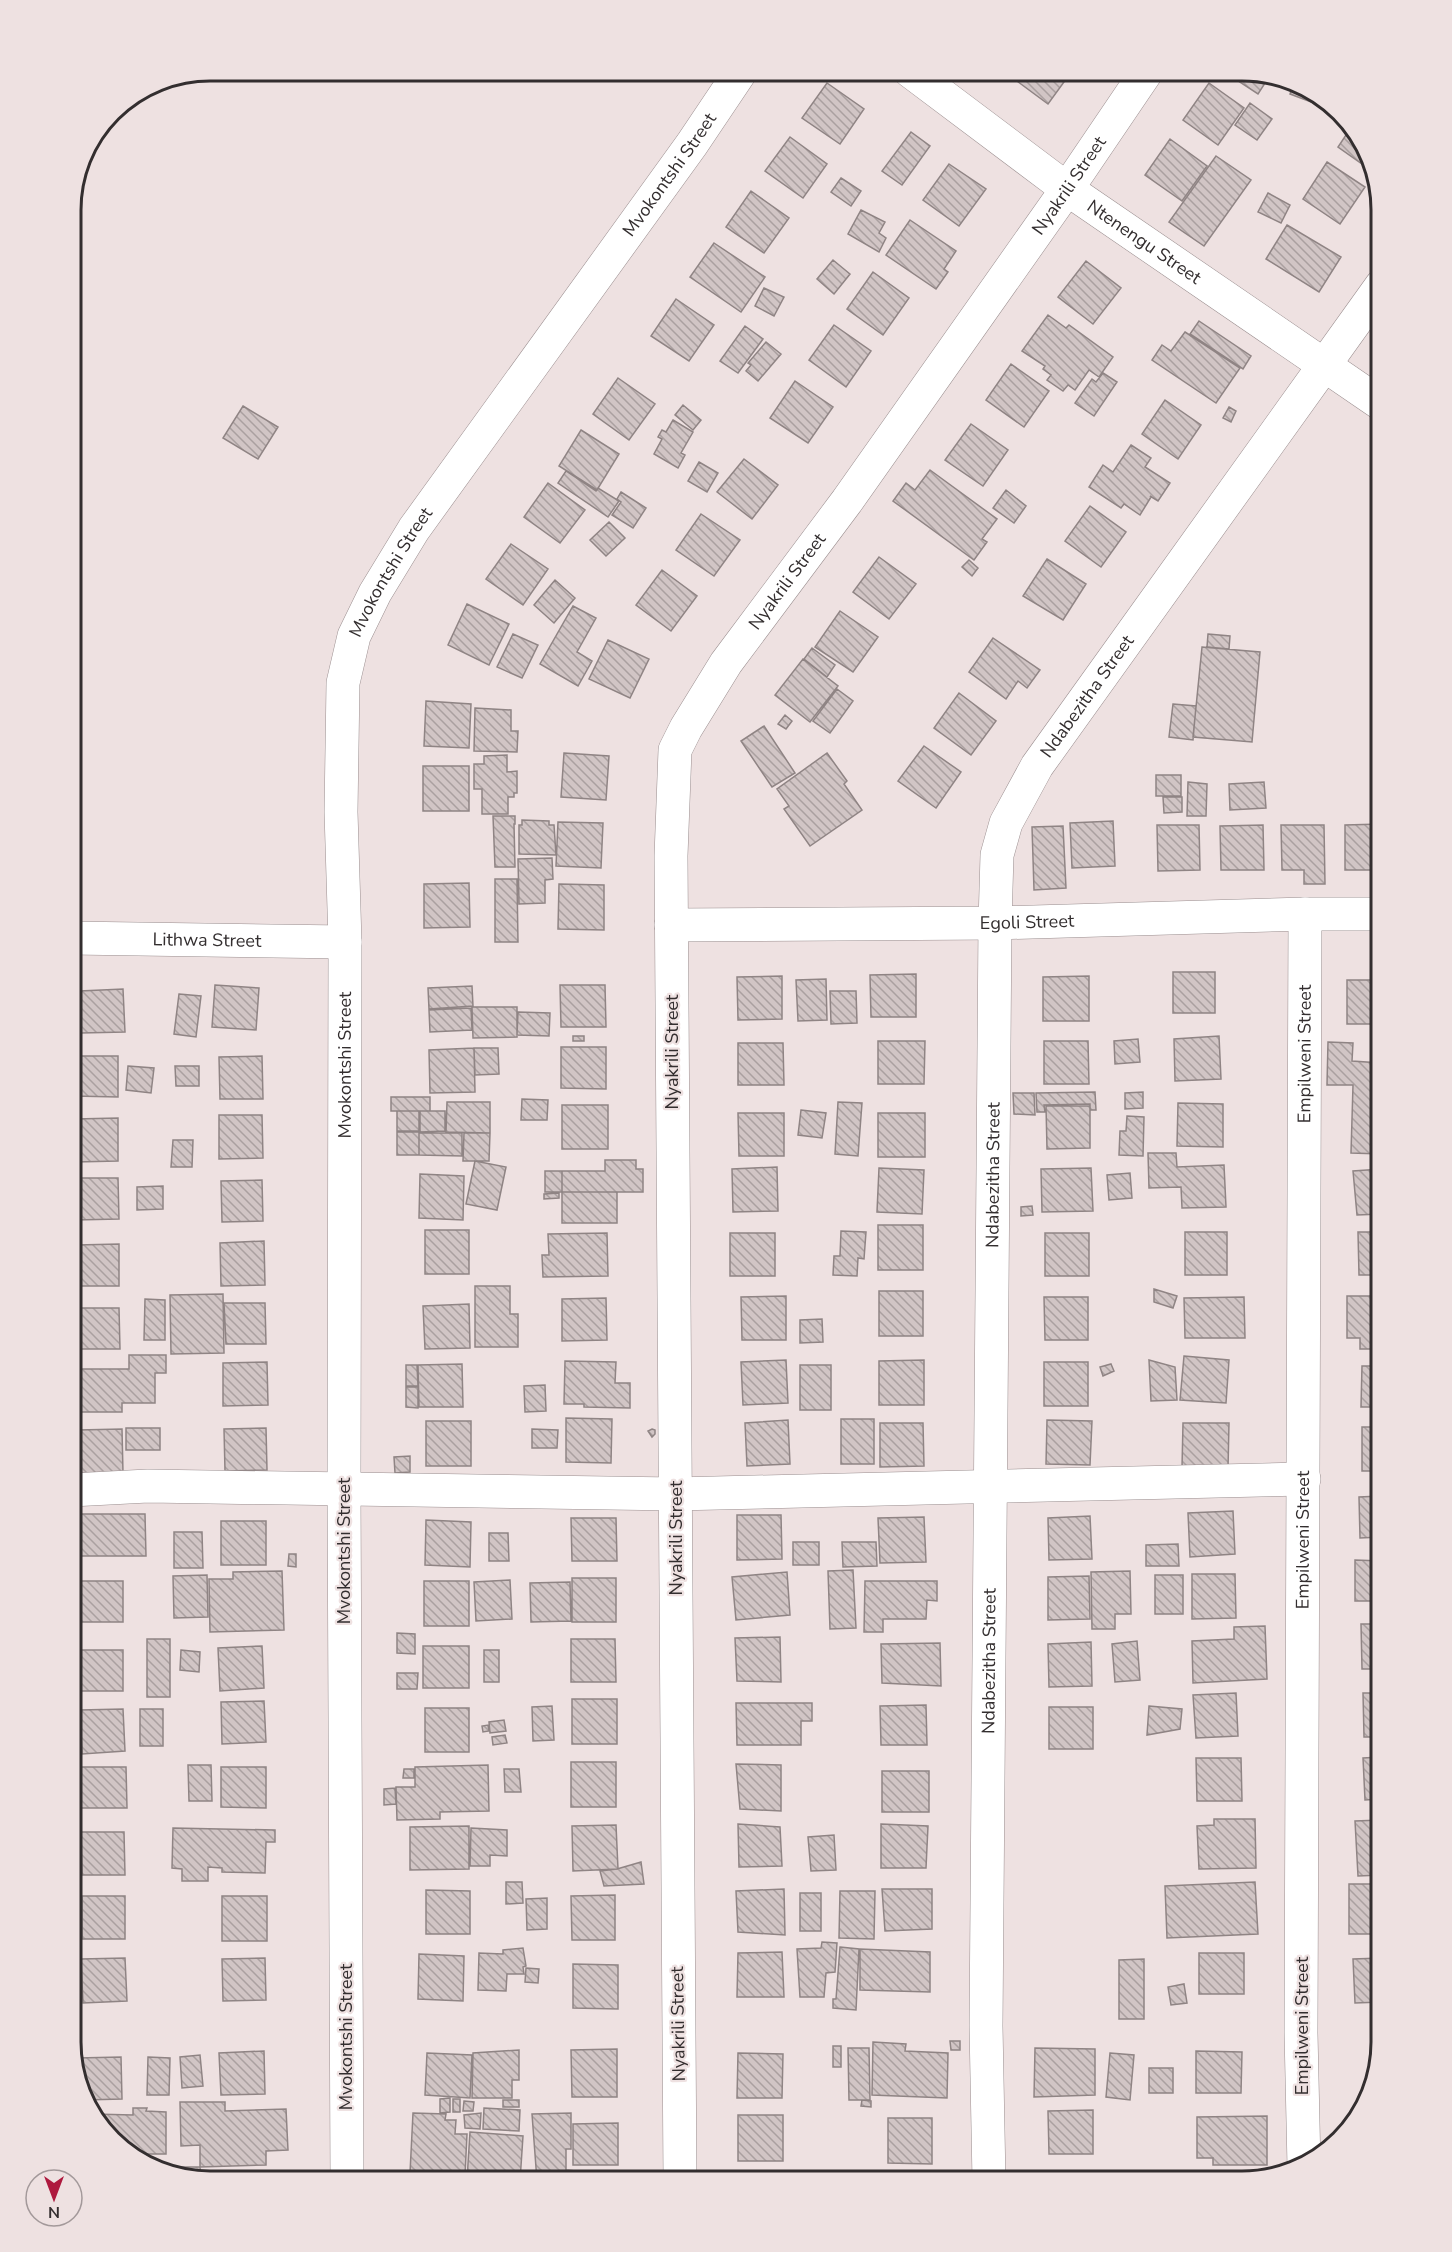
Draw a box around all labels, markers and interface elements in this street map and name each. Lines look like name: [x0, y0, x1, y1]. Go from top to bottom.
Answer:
street label: Mvokontshi Street: [617, 107, 722, 241]
street label: Nyakrili Street: [1026, 131, 1112, 240]
street label: Ntenengu Street: [1082, 194, 1207, 290]
street label: Mvokontshi Street: [343, 502, 438, 641]
street label: Nyakrili Street: [743, 528, 831, 635]
street label: Ndabezitha Street: [1035, 629, 1140, 763]
street label: Egoli Street: [980, 909, 1075, 935]
street label: Lithwa Street: [152, 927, 262, 953]
street label: Empilweni Street: [1292, 984, 1317, 1123]
street label: Mvokontshi Street: [333, 991, 357, 1138]
street label: Nyakrili Street: [660, 994, 684, 1109]
street label: Ndabezitha Street: [980, 1101, 1006, 1248]
street label: Empilweni Street: [1291, 1470, 1315, 1609]
street label: Mvokontshi Street: [332, 1477, 356, 1624]
street label: Nyakrili Street: [664, 1480, 688, 1595]
street label: Ndabezitha Street: [976, 1587, 1002, 1734]
street label: Empilweni Street: [1290, 1956, 1314, 2095]
street label: Mvokontshi Street: [334, 1963, 358, 2110]
street label: Nyakrili Street: [665, 1966, 691, 2082]
north arrow: [24, 2168, 84, 2228]
text: N: [48, 2201, 60, 2223]

